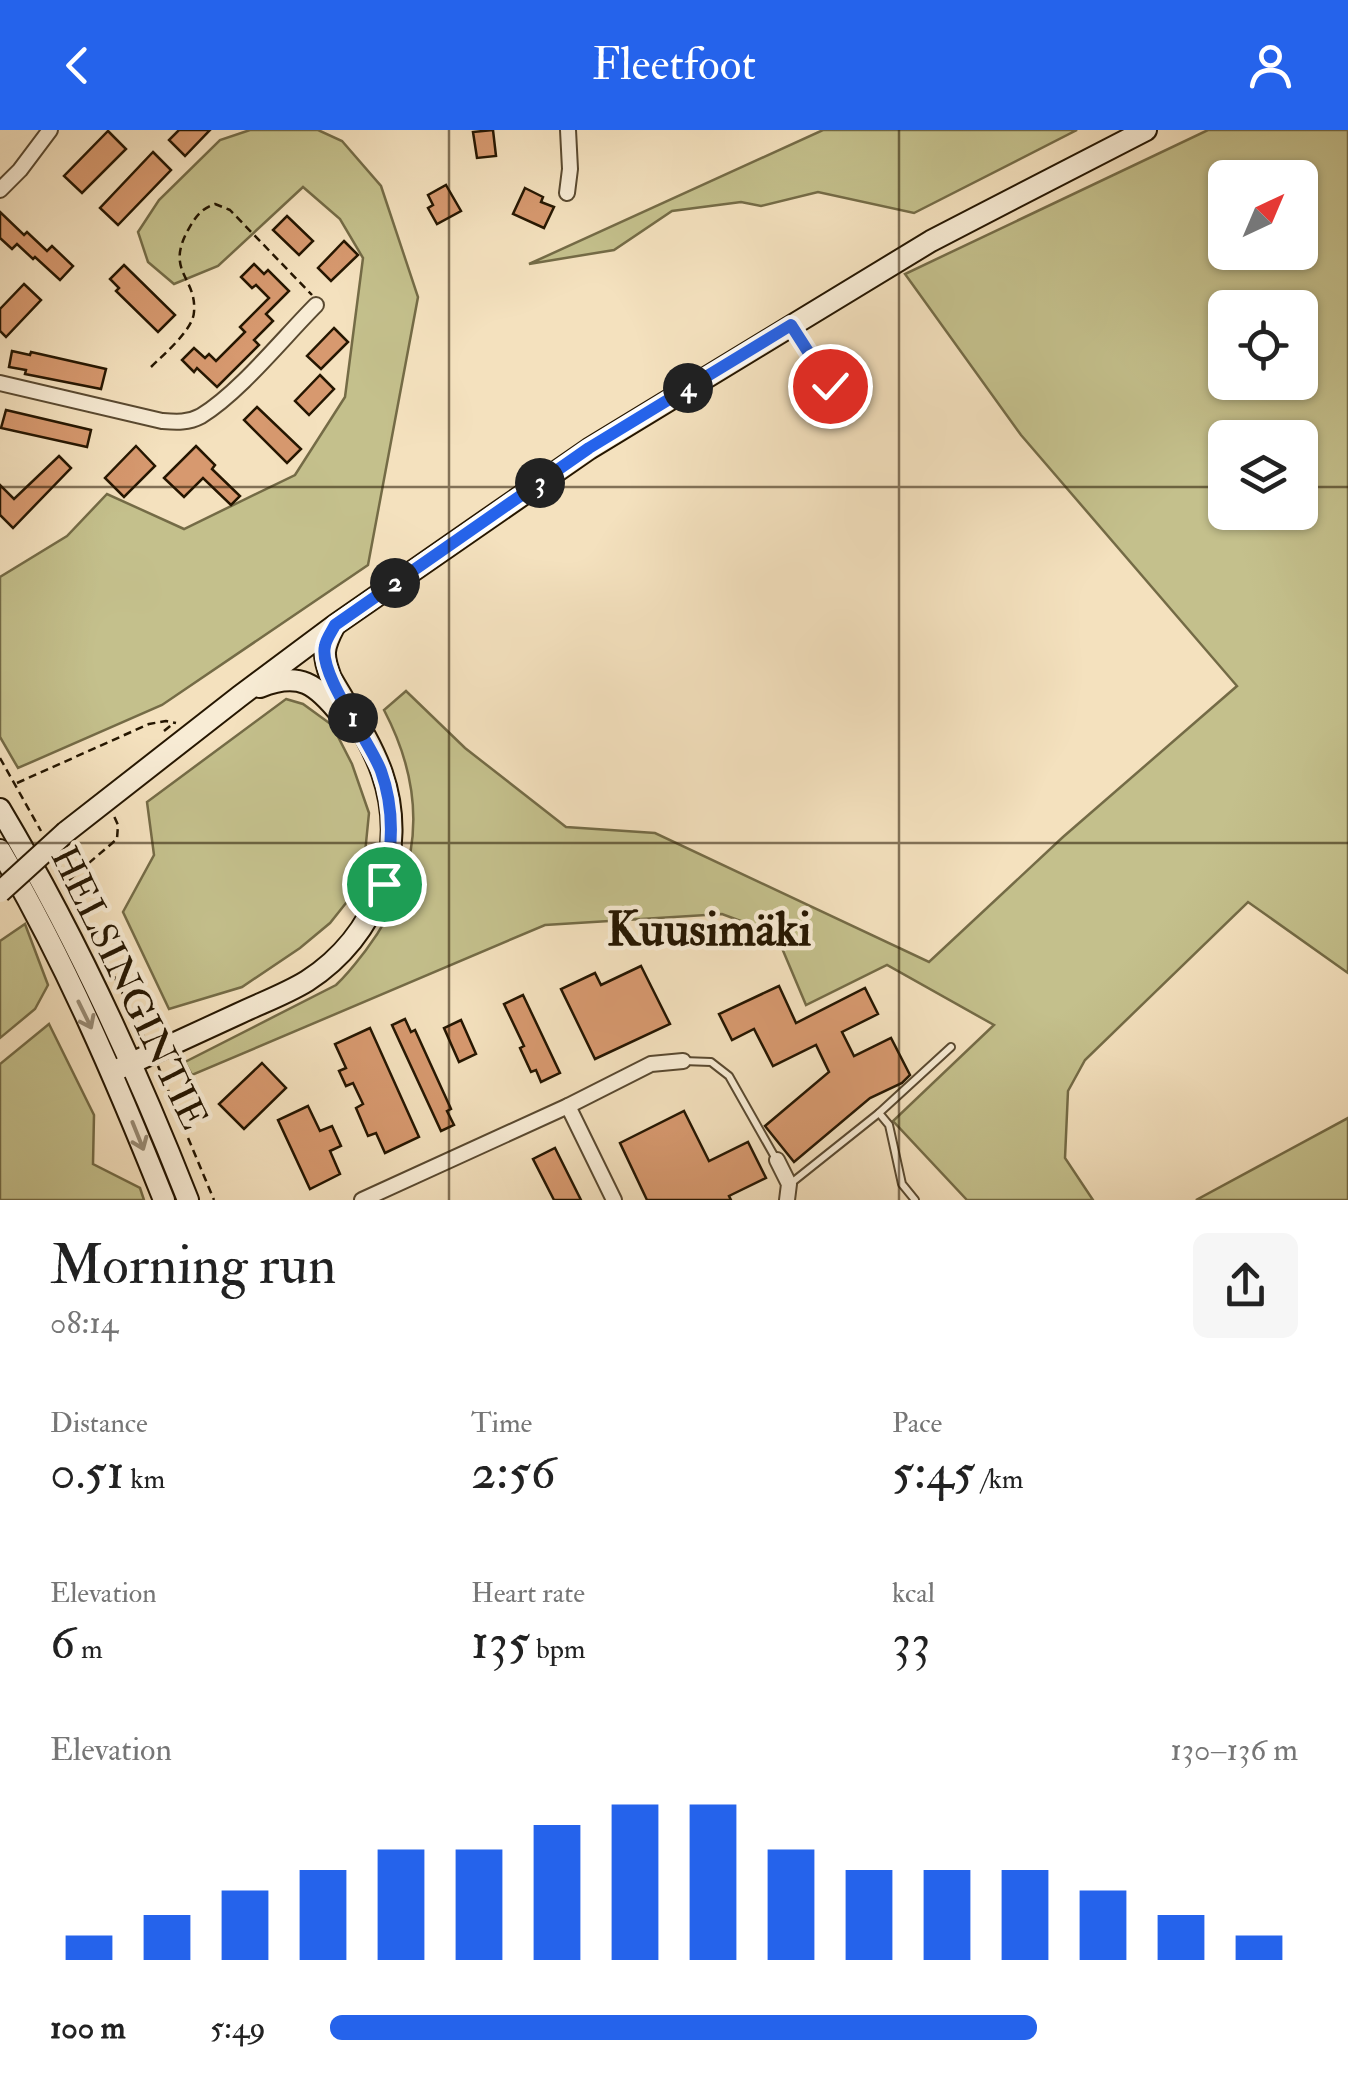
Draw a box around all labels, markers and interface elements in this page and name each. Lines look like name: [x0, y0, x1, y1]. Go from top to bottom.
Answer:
text: Fleetfoot: [592, 37, 756, 93]
icon: back: [50, 38, 105, 93]
icon: person: [1243, 38, 1298, 93]
north arrow: [1208, 160, 1318, 270]
map controls: [1208, 160, 1318, 530]
button: locate: [1208, 290, 1318, 400]
pin: [788, 344, 873, 429]
icon: check: [803, 359, 858, 414]
pin: 4: [663, 363, 713, 413]
text: 4: [680, 370, 696, 405]
button: layers: [1208, 420, 1318, 530]
pin: 3: [515, 458, 565, 508]
text: 3: [535, 465, 545, 500]
pin: 2: [370, 558, 420, 608]
text: 2: [388, 565, 402, 600]
pin: 1: [328, 693, 378, 743]
text: 1: [348, 700, 358, 735]
street label: HELSINGINTIE: [40, 839, 218, 1137]
pin: [342, 842, 427, 927]
icon: arrive: [357, 857, 412, 912]
district label: Kuusimäki: [607, 900, 811, 960]
one-way arrow: [76, 999, 95, 1029]
one-way arrow: [131, 1120, 149, 1151]
text: Morning run: [50, 1231, 336, 1300]
button: share: [1193, 1233, 1298, 1338]
text: 08:14: [50, 1303, 118, 1343]
text: Distance: [50, 1406, 148, 1441]
text: Time: [471, 1406, 532, 1441]
text: Pace: [892, 1406, 942, 1441]
text: 0.51: [50, 1441, 124, 1504]
text: 2:56: [471, 1441, 556, 1504]
text: 5:45: [892, 1441, 975, 1504]
text: km: [124, 1462, 165, 1497]
text: /km: [975, 1462, 1024, 1497]
text: Elevation: [50, 1576, 157, 1611]
text: Heart rate: [471, 1576, 585, 1611]
text: kcal: [892, 1576, 935, 1611]
text: 6: [50, 1611, 75, 1674]
text: 135: [471, 1611, 530, 1674]
text: 33: [892, 1611, 930, 1674]
text: m: [75, 1632, 103, 1667]
text: bpm: [530, 1632, 586, 1667]
text: Elevation: [50, 1730, 172, 1770]
text: 130–136 m: [1170, 1730, 1298, 1770]
text: 100 m: [50, 2008, 126, 2048]
text: 5:49: [210, 2008, 266, 2048]

